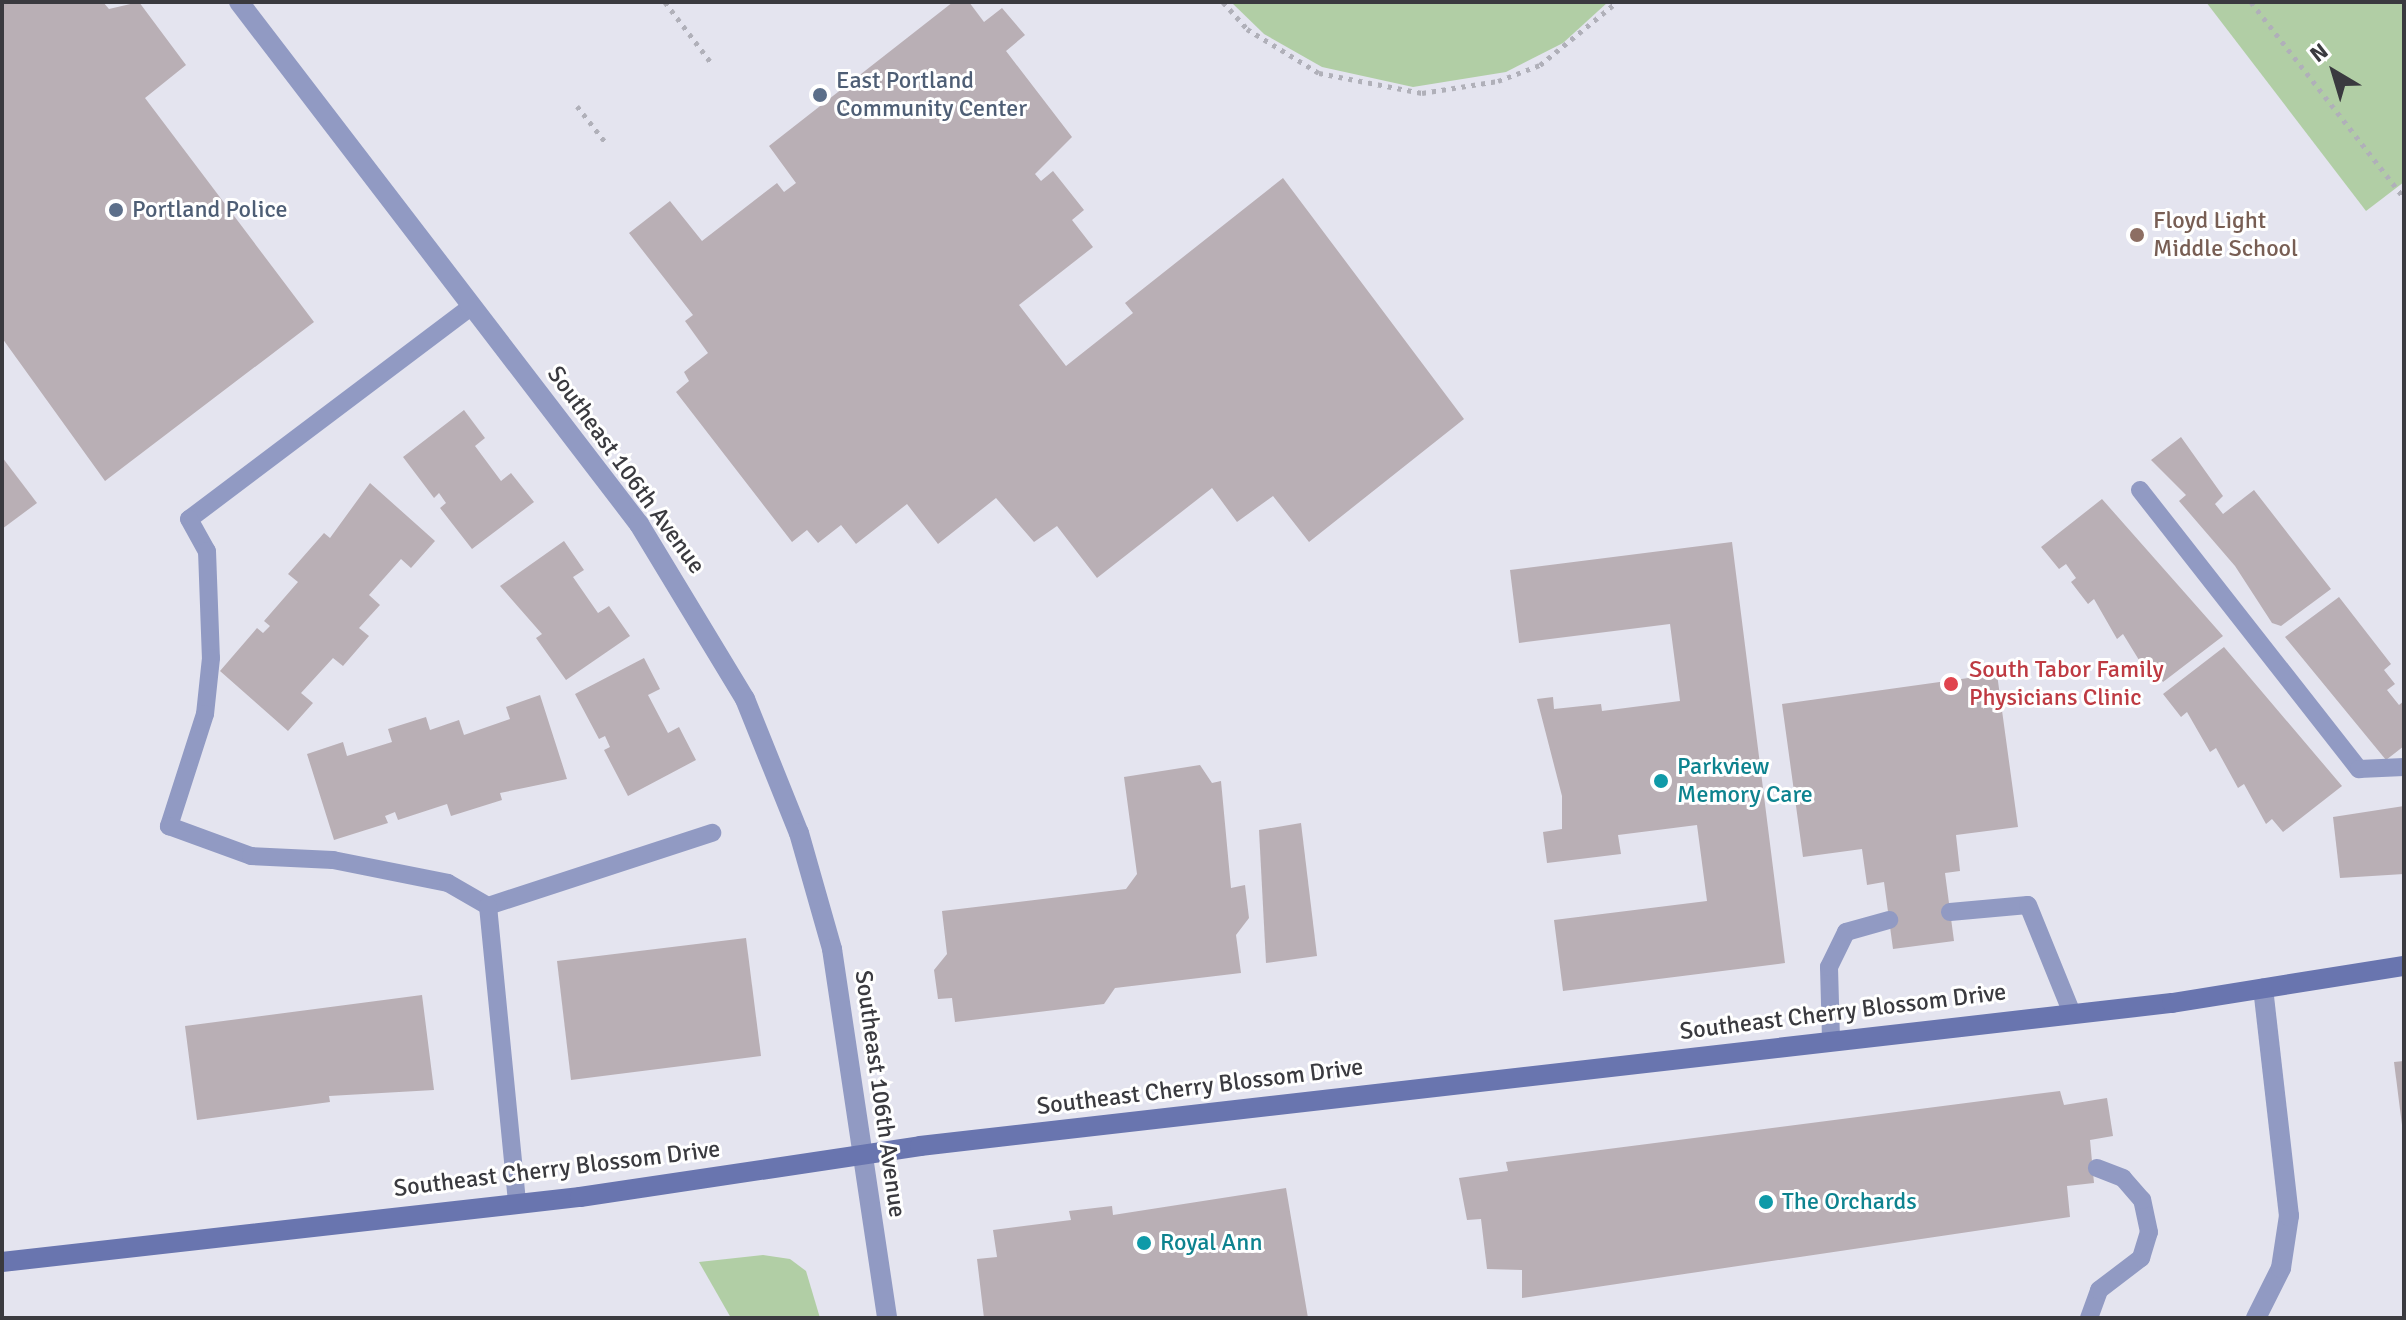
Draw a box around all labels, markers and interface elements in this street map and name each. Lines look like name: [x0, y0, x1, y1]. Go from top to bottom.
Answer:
north arrow: [2294, 32, 2374, 112]
text: N: [2305, 37, 2333, 68]
place label: East Portland Community Center: [836, 67, 1027, 123]
marker: East Portland Community Center: [811, 86, 829, 104]
place label: Portland Police: [132, 196, 288, 224]
marker: Portland Police: [107, 201, 125, 219]
place label: Floyd Light Middle School: [2153, 207, 2298, 263]
marker: Floyd Light Middle School: [2128, 226, 2146, 244]
street label: Southeast 106th Avenue: [541, 361, 711, 579]
place label: South Tabor Family Physicians Clinic: [1969, 656, 2164, 712]
marker: South Tabor Family Physicians Clinic: [1940, 673, 1962, 695]
place label: Parkview Memory Care: [1677, 753, 1813, 809]
marker: Parkview Memory Care: [1652, 772, 1670, 790]
street label: Southeast 106th Avenue: [848, 968, 912, 1220]
street label: Southeast Cherry Blossom Drive: [1678, 978, 2008, 1046]
street label: Southeast Cherry Blossom Drive: [1035, 1053, 1365, 1121]
street label: Southeast Cherry Blossom Drive: [392, 1135, 722, 1203]
place label: The Orchards: [1782, 1188, 1917, 1216]
marker: The Orchards: [1757, 1193, 1775, 1211]
place label: Royal Ann: [1160, 1229, 1262, 1257]
marker: Royal Ann: [1135, 1234, 1153, 1252]

